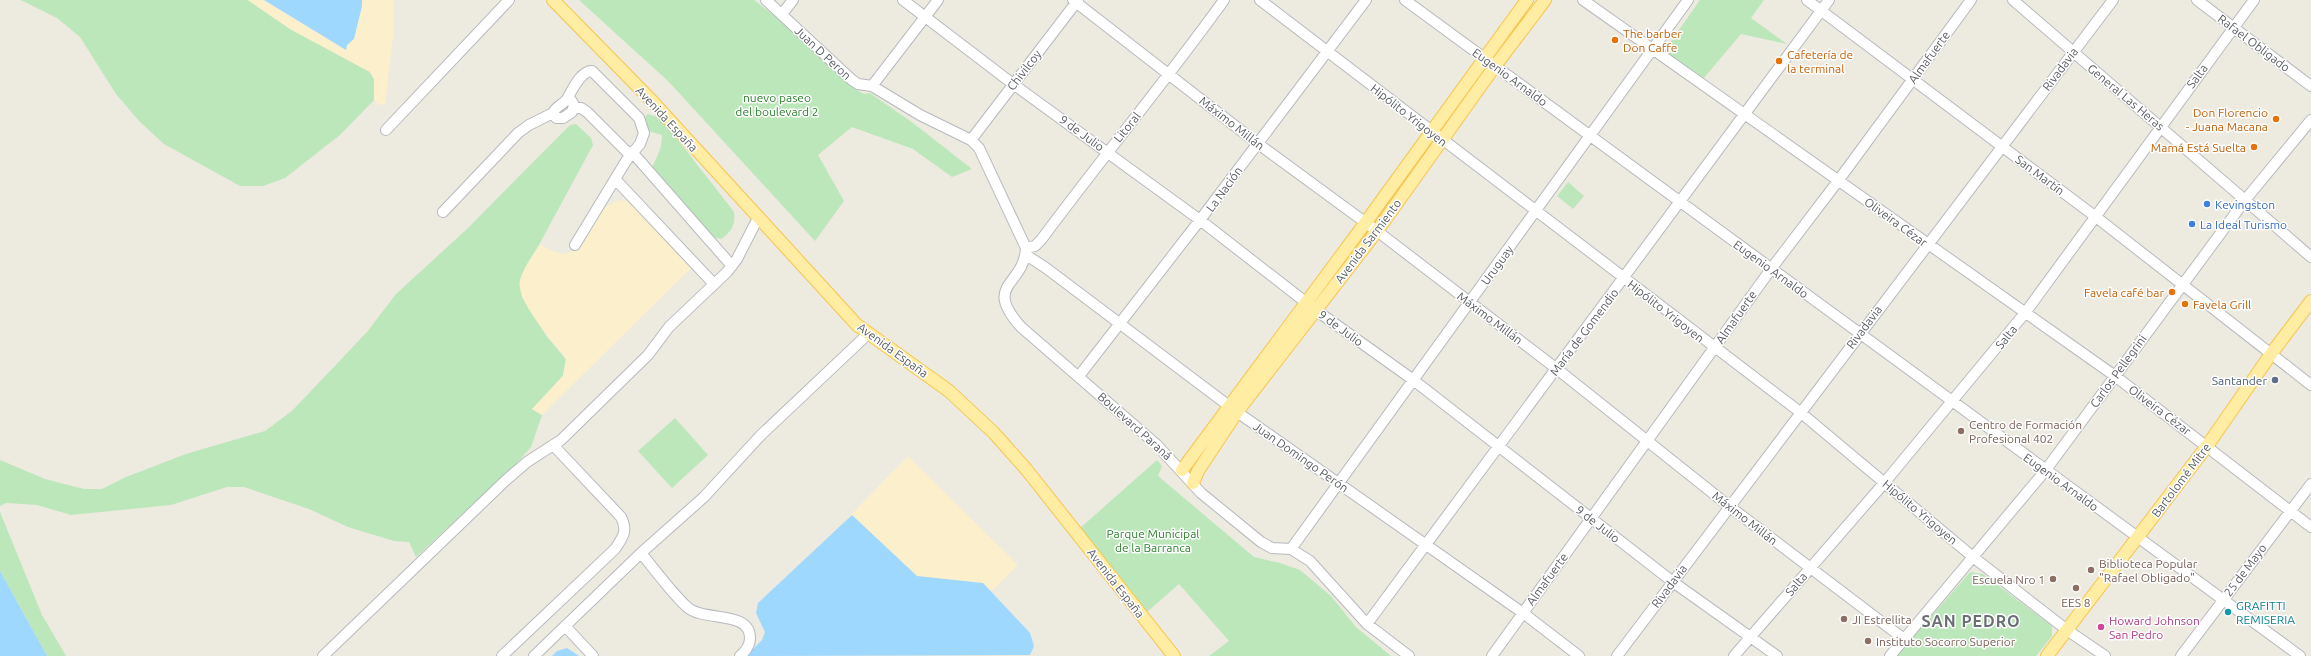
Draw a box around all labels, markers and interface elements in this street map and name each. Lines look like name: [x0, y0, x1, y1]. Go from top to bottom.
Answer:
street label: Rafael Obligado: [2216, 12, 2292, 74]
street label: Juan D Peron: [792, 24, 854, 82]
place label: The barber Don Caffe: [1623, 27, 1682, 54]
street label: Almafuerte: [1906, 28, 1952, 86]
marker: The barber Don Caffe: [1610, 35, 1620, 45]
street label: Rivadavia: [2040, 45, 2080, 93]
street label: Eugenio Arnaldo: [1470, 46, 1550, 108]
street label: Chivilcoy: [1004, 47, 1044, 93]
place label: Cafetería de la terminal: [1787, 48, 1853, 75]
marker: Cafetería de la terminal: [1774, 56, 1784, 66]
street label: General Las Heras: [2085, 61, 2167, 133]
street label: Salta: [2184, 61, 2210, 91]
street label: Hipólito Yrigoyen: [1368, 81, 1450, 149]
street label: Avenida España: [634, 84, 700, 154]
park label: nuevo paseo del boulevard 2: [735, 91, 819, 118]
street label: Máximo Millán: [1197, 94, 1267, 152]
place label: Don Florencio - Juana Macana: [2186, 106, 2268, 133]
street label: Litoral: [1111, 109, 1143, 145]
street label: 9 de Julio: [1057, 113, 1107, 153]
marker: Don Florencio - Juana Macana: [2271, 114, 2281, 124]
place label: Mamá Está Suelta: [2151, 141, 2246, 154]
marker: Mamá Está Suelta: [2249, 142, 2259, 152]
street label: San Martín: [2013, 152, 2067, 198]
street label: La Nación: [1203, 164, 1245, 214]
street label: Oliveira Cézar: [1862, 195, 1930, 249]
street label: Avenida Sarmiento: [1332, 197, 1404, 285]
place label: Kevingston: [2215, 198, 2275, 211]
marker: Kevingston: [2202, 199, 2212, 209]
place label: La Ideal Turismo: [2200, 218, 2287, 231]
marker: La Ideal Turismo: [2187, 219, 2197, 229]
street label: Eugenio Arnaldo: [1731, 238, 1811, 300]
street label: Uruguay: [1478, 243, 1516, 287]
street label: Hipólito Yrigoyen: [1625, 277, 1707, 345]
street label: María de Gomendio: [1547, 286, 1621, 378]
place label: Favela café bar: [2084, 286, 2164, 299]
marker: Favela café bar: [2167, 287, 2177, 297]
street label: Almafuerte: [1713, 288, 1759, 346]
street label: Máximo Millán: [1455, 289, 1525, 347]
place label: Favela Grill: [2193, 298, 2251, 311]
marker: Favela Grill: [2180, 299, 2190, 309]
street label: Rivadavia: [1844, 303, 1884, 351]
street label: 9 de Julio: [1316, 308, 1366, 348]
street label: Avenida España: [855, 320, 931, 380]
street label: Salta: [1993, 323, 2019, 351]
street label: Carlos Pellegrini: [2087, 332, 2149, 410]
place label: Santander: [2212, 374, 2267, 387]
marker: Santander: [2270, 375, 2280, 385]
street label: Oliveira Cézar: [2126, 382, 2194, 438]
street label: Boulevard Paraná: [1096, 390, 1174, 462]
place label: Centro de Formación Profesional 402: [1969, 418, 2082, 445]
street label: Juan Domingo Perón: [1251, 419, 1351, 495]
marker: Centro de Formación Profesional 402: [1956, 426, 1966, 436]
street label: Bartolomé Mitre: [2149, 440, 2213, 520]
street label: Eugenio Arnaldo: [2021, 451, 2101, 513]
street label: Hipólito Yrigoyen: [1880, 477, 1960, 547]
street label: Máximo Millán: [1710, 489, 1780, 547]
street label: 9 de Julio: [1574, 503, 1622, 545]
park label: Parque Municipal de la Barranca: [1107, 527, 1199, 554]
street label: 25 de Mayo: [2221, 541, 2269, 599]
street label: Avenida España: [1085, 546, 1147, 620]
street label: Almafuerte: [1524, 550, 1570, 608]
place label: Biblioteca Popular "Rafael Obligado": [2099, 557, 2198, 584]
street label: Rivadavia: [1649, 562, 1689, 610]
marker: Biblioteca Popular "Rafael Obligado": [2086, 565, 2096, 575]
street label: Salta: [1783, 570, 1809, 598]
place label: Escuela Nro 1: [1972, 573, 2045, 586]
marker: Escuela Nro 1: [2048, 574, 2058, 584]
marker: EES 8: [2071, 583, 2081, 593]
place label: EES 8: [2061, 596, 2091, 609]
place label: GRAFITTI REMISERIA: [2236, 599, 2295, 626]
marker: GRAFITTI REMISERIA: [2223, 607, 2233, 617]
district label: SAN PEDRO: [1921, 612, 2021, 630]
place label: JI Estrellita: [1852, 613, 1912, 626]
marker: JI Estrellita: [1839, 614, 1849, 624]
place label: Howard Johnson San Pedro: [2109, 614, 2200, 641]
marker: Howard Johnson San Pedro: [2096, 622, 2106, 632]
place label: Instituto Socorro Superior: [1876, 635, 2016, 648]
marker: Instituto Socorro Superior: [1863, 636, 1873, 646]

